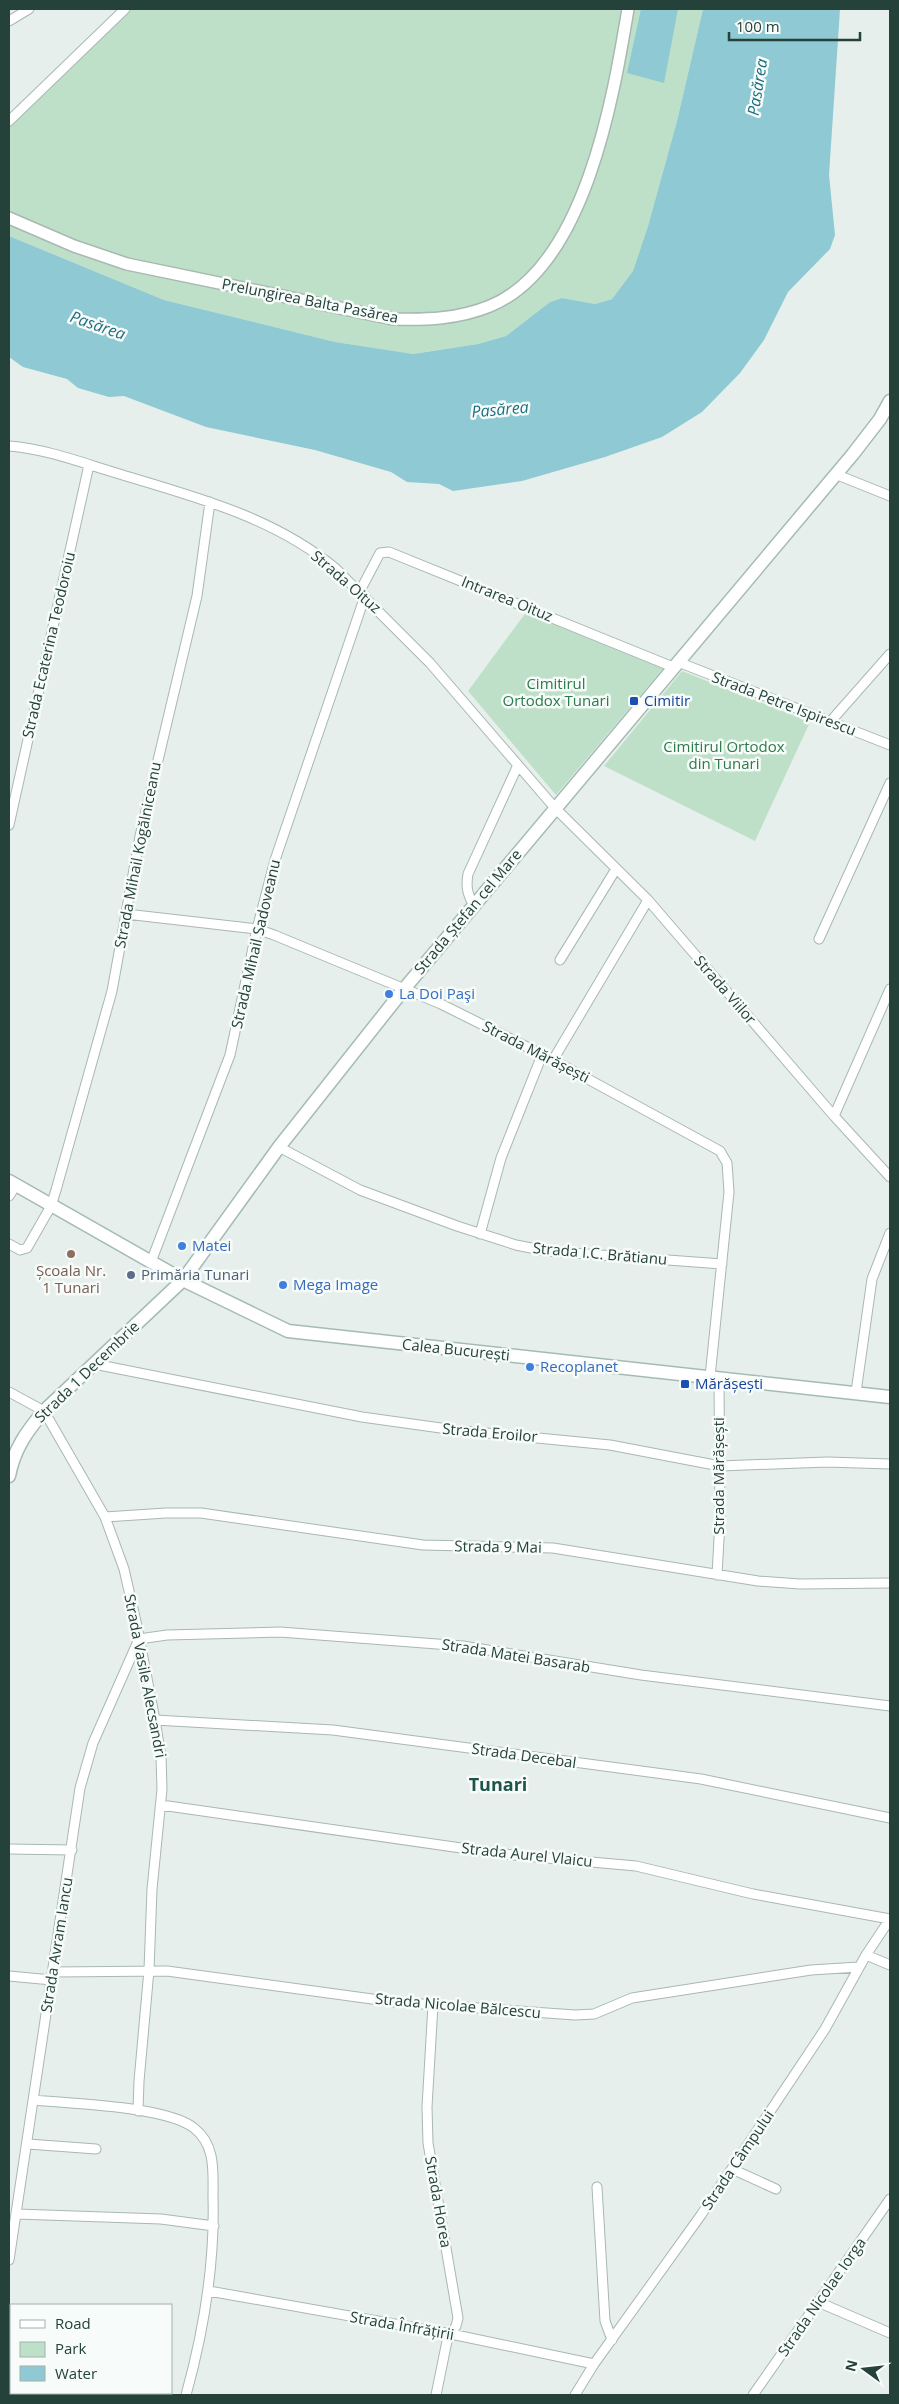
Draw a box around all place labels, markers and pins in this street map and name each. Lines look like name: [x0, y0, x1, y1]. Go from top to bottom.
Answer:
place label: Cimitir: [644, 690, 690, 710]
marker: Cimitir: [628, 695, 640, 707]
place label: La Doi Paşi: [399, 983, 475, 1003]
marker: La Doi Paşi: [383, 988, 395, 1000]
place label: Matei: [192, 1235, 231, 1255]
marker: Matei: [176, 1240, 188, 1252]
marker: Școala Nr. 1 Tunari: [65, 1248, 77, 1260]
place label: Școala Nr. 1 Tunari: [36, 1260, 106, 1297]
place label: Primăria Tunari: [141, 1264, 249, 1284]
marker: Primăria Tunari: [125, 1269, 137, 1281]
place label: Mega Image: [293, 1274, 378, 1294]
marker: Mega Image: [277, 1279, 289, 1291]
place label: Recoplanet: [540, 1356, 618, 1376]
marker: Recoplanet: [524, 1361, 536, 1373]
place label: Mărășești: [695, 1373, 763, 1393]
marker: Mărășești: [679, 1378, 691, 1390]

